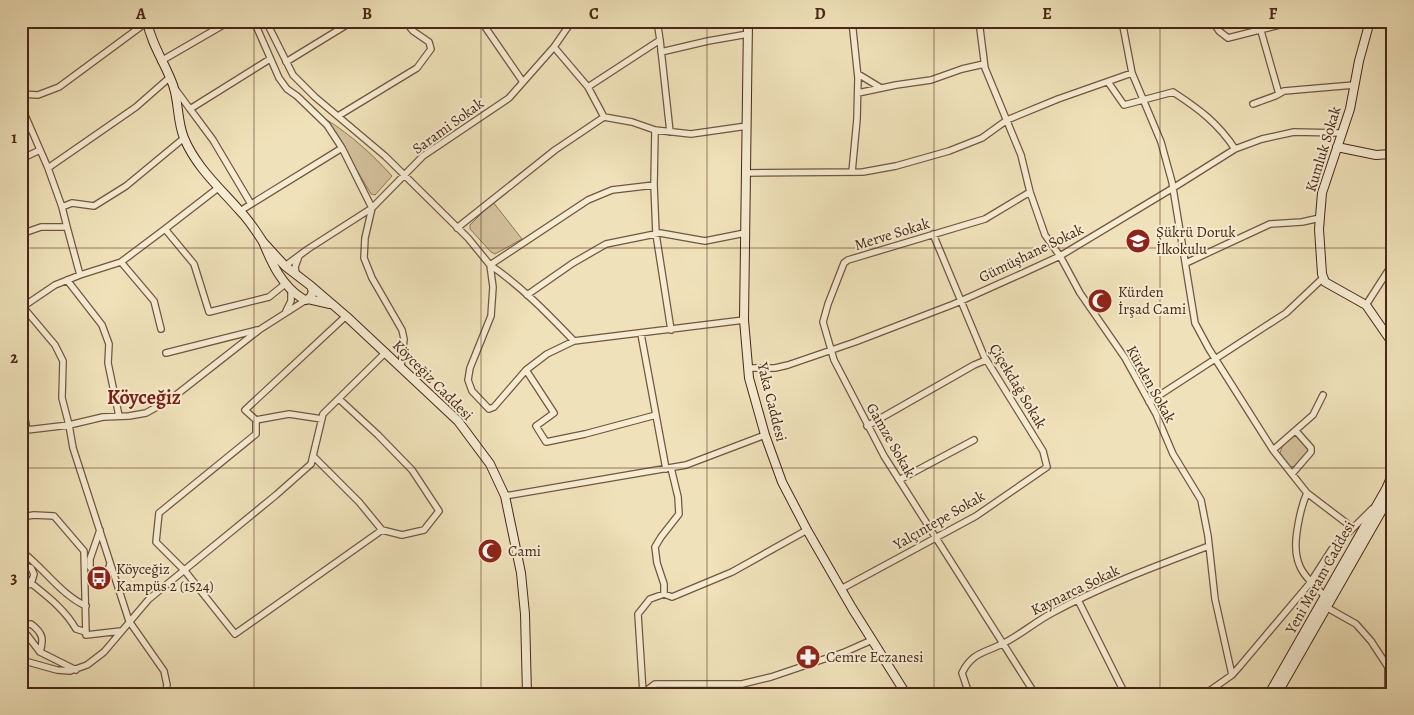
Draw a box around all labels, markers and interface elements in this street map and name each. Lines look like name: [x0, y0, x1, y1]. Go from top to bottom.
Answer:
text: A: [135, 3, 147, 25]
text: B: [362, 3, 372, 25]
text: C: [589, 3, 599, 25]
text: D: [814, 3, 826, 25]
text: E: [1042, 3, 1052, 25]
text: F: [1269, 3, 1278, 25]
street label: Sarami Sokak: [408, 93, 488, 159]
street label: Kumluk Sokak: [1300, 103, 1346, 194]
text: 1: [11, 127, 17, 149]
street label: Merve Sokak: [852, 213, 933, 255]
street label: Gümüşhane Sokak: [975, 219, 1087, 287]
place label: Şükrü Doruk İlkokulu: [1156, 222, 1236, 259]
school or university icon: Şükrü Doruk İlkokulu: [1125, 228, 1151, 254]
place label: Kürden İrşad Cami: [1118, 282, 1186, 319]
mosque icon: Kürden İrşad Cami: [1087, 288, 1113, 314]
street label: Köyceğiz Caddesi: [388, 335, 478, 425]
street label: Çiçekdağ Sokak: [985, 340, 1051, 433]
street label: Kürden Sokak: [1122, 342, 1181, 427]
text: 2: [10, 347, 18, 369]
street label: Yaka Caddesi: [752, 359, 791, 444]
district label: Köyceğiz: [107, 384, 181, 411]
street label: Gamze Sokak: [862, 399, 921, 481]
street label: Yalçıntepe Sokak: [889, 485, 989, 555]
street label: Yeni Meram Caddesi: [1280, 517, 1359, 638]
mosque icon: Cami: [477, 538, 503, 564]
place label: Cami: [508, 541, 541, 561]
place label: Köyceğiz Kampüs 2 (1524): [116, 559, 214, 596]
street label: Kaynarca Sokak: [1027, 560, 1123, 620]
bus stop icon: Köyceğiz Kampüs 2 (1524): [86, 565, 112, 591]
text: 3: [11, 567, 18, 589]
pharmacy icon: Cemre Eczanesi: [795, 644, 821, 670]
place label: Cemre Eczanesi: [826, 647, 924, 667]

